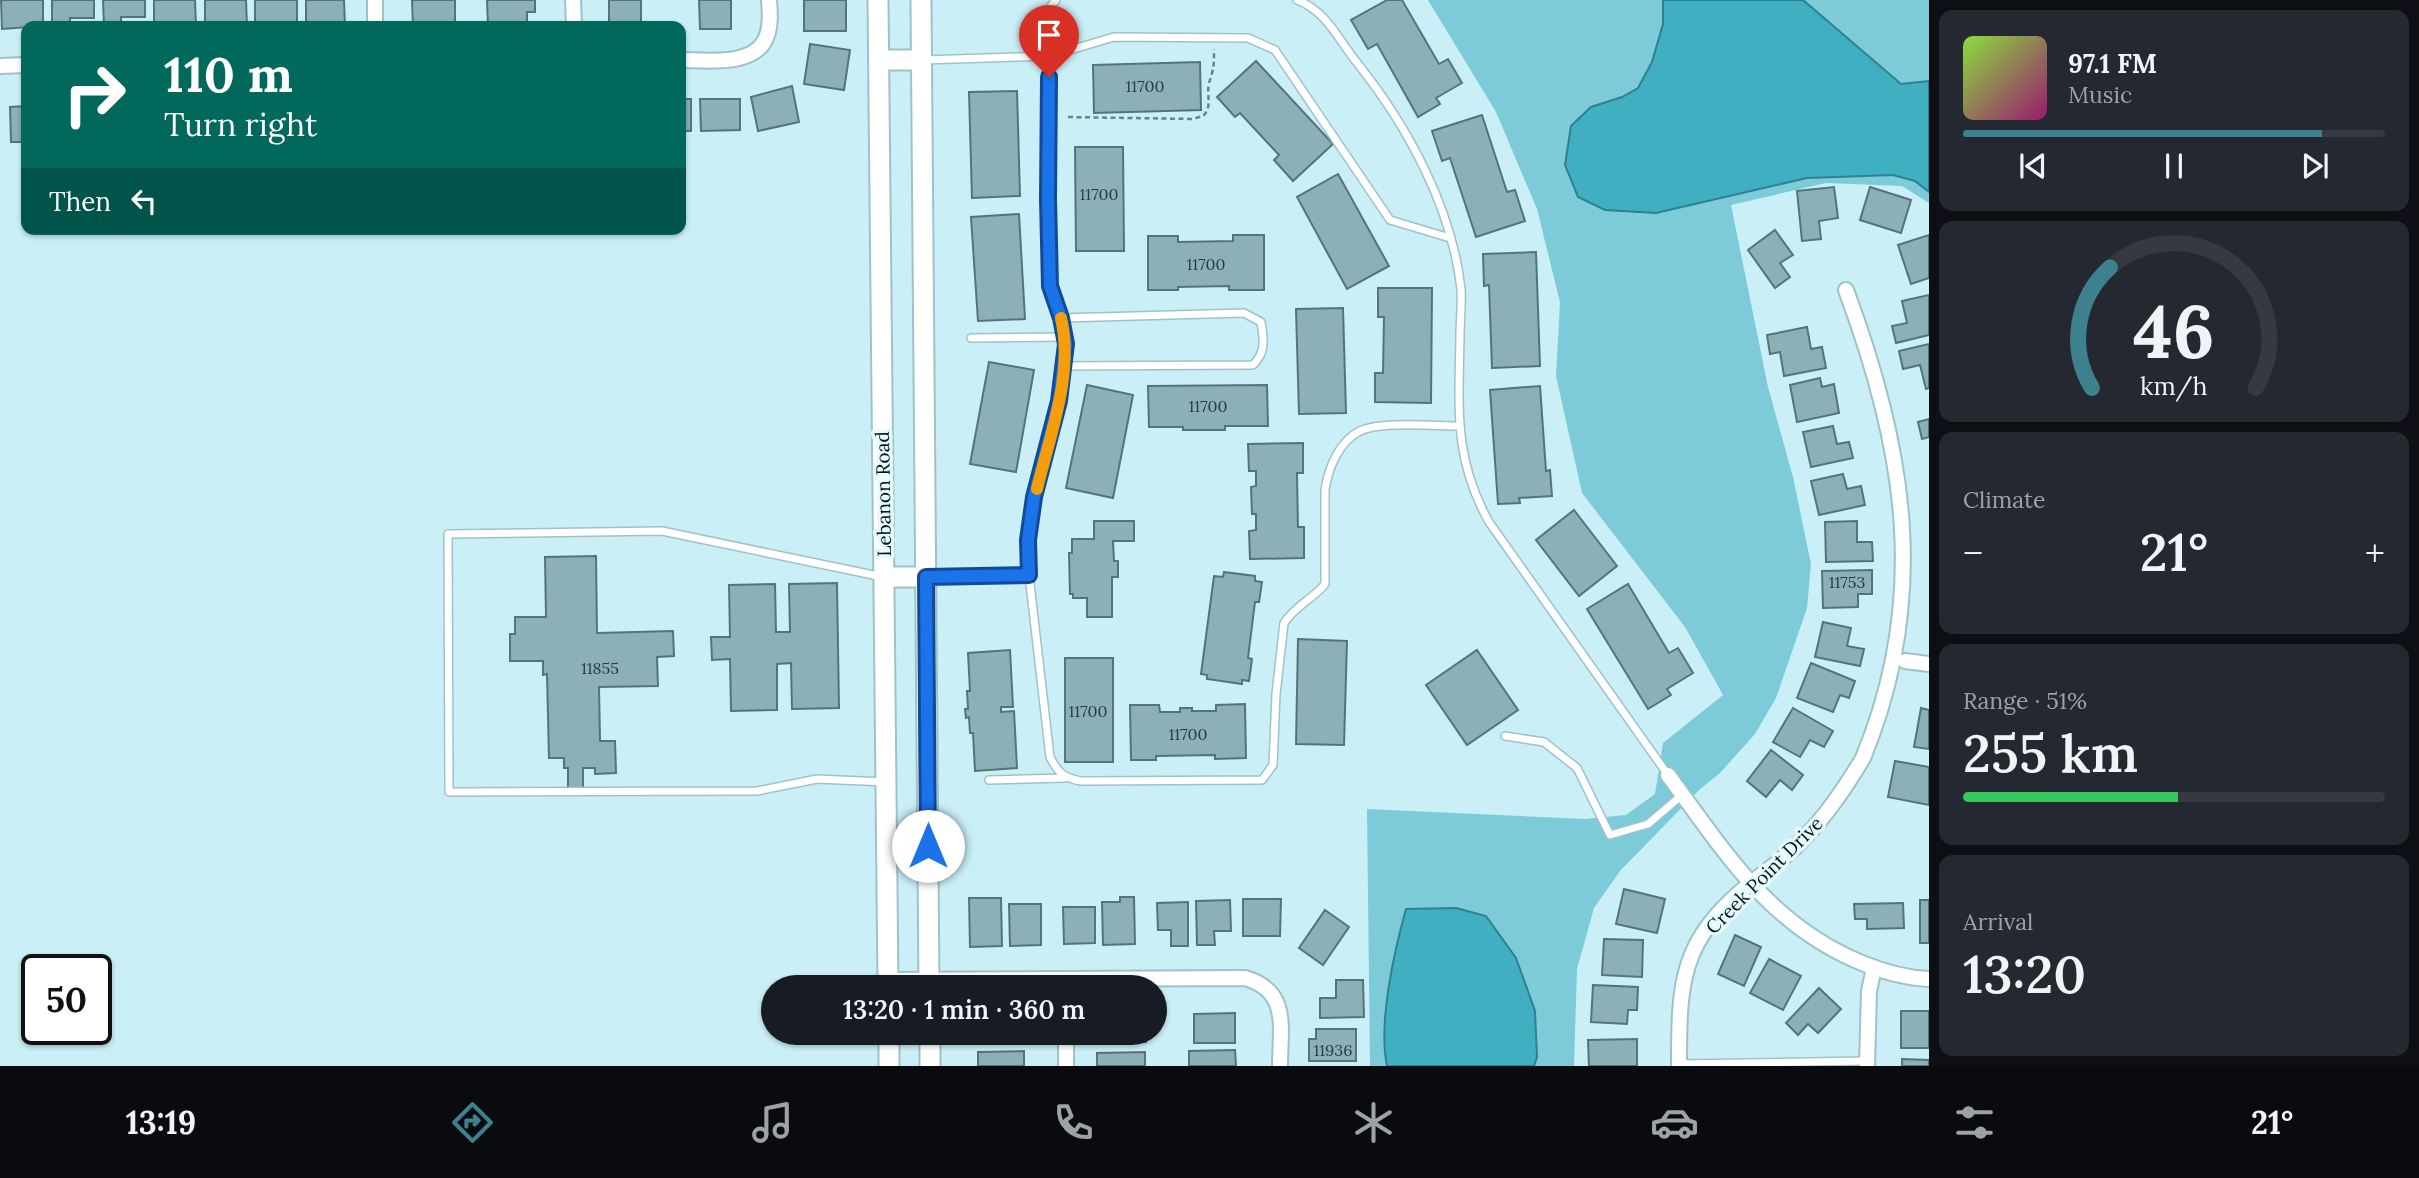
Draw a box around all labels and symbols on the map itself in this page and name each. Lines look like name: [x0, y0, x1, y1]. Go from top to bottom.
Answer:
pin: [1019, 5, 1079, 77]
house number: 11700: [1126, 76, 1165, 96]
house number: 11700: [1080, 184, 1119, 204]
house number: 11700: [1187, 254, 1226, 274]
house number: 11700: [1189, 396, 1228, 416]
street label: Lebanon Road: [870, 431, 896, 557]
house number: 11753: [1829, 572, 1865, 592]
house number: 11855: [581, 658, 619, 678]
house number: 11700: [1069, 701, 1108, 721]
house number: 11700: [1169, 724, 1208, 744]
position arrow: [891, 809, 965, 883]
street label: Creek Point Drive: [1700, 811, 1828, 939]
speed limit sign: 50: [21, 954, 112, 1045]
house number: 11936: [1313, 1040, 1353, 1060]

